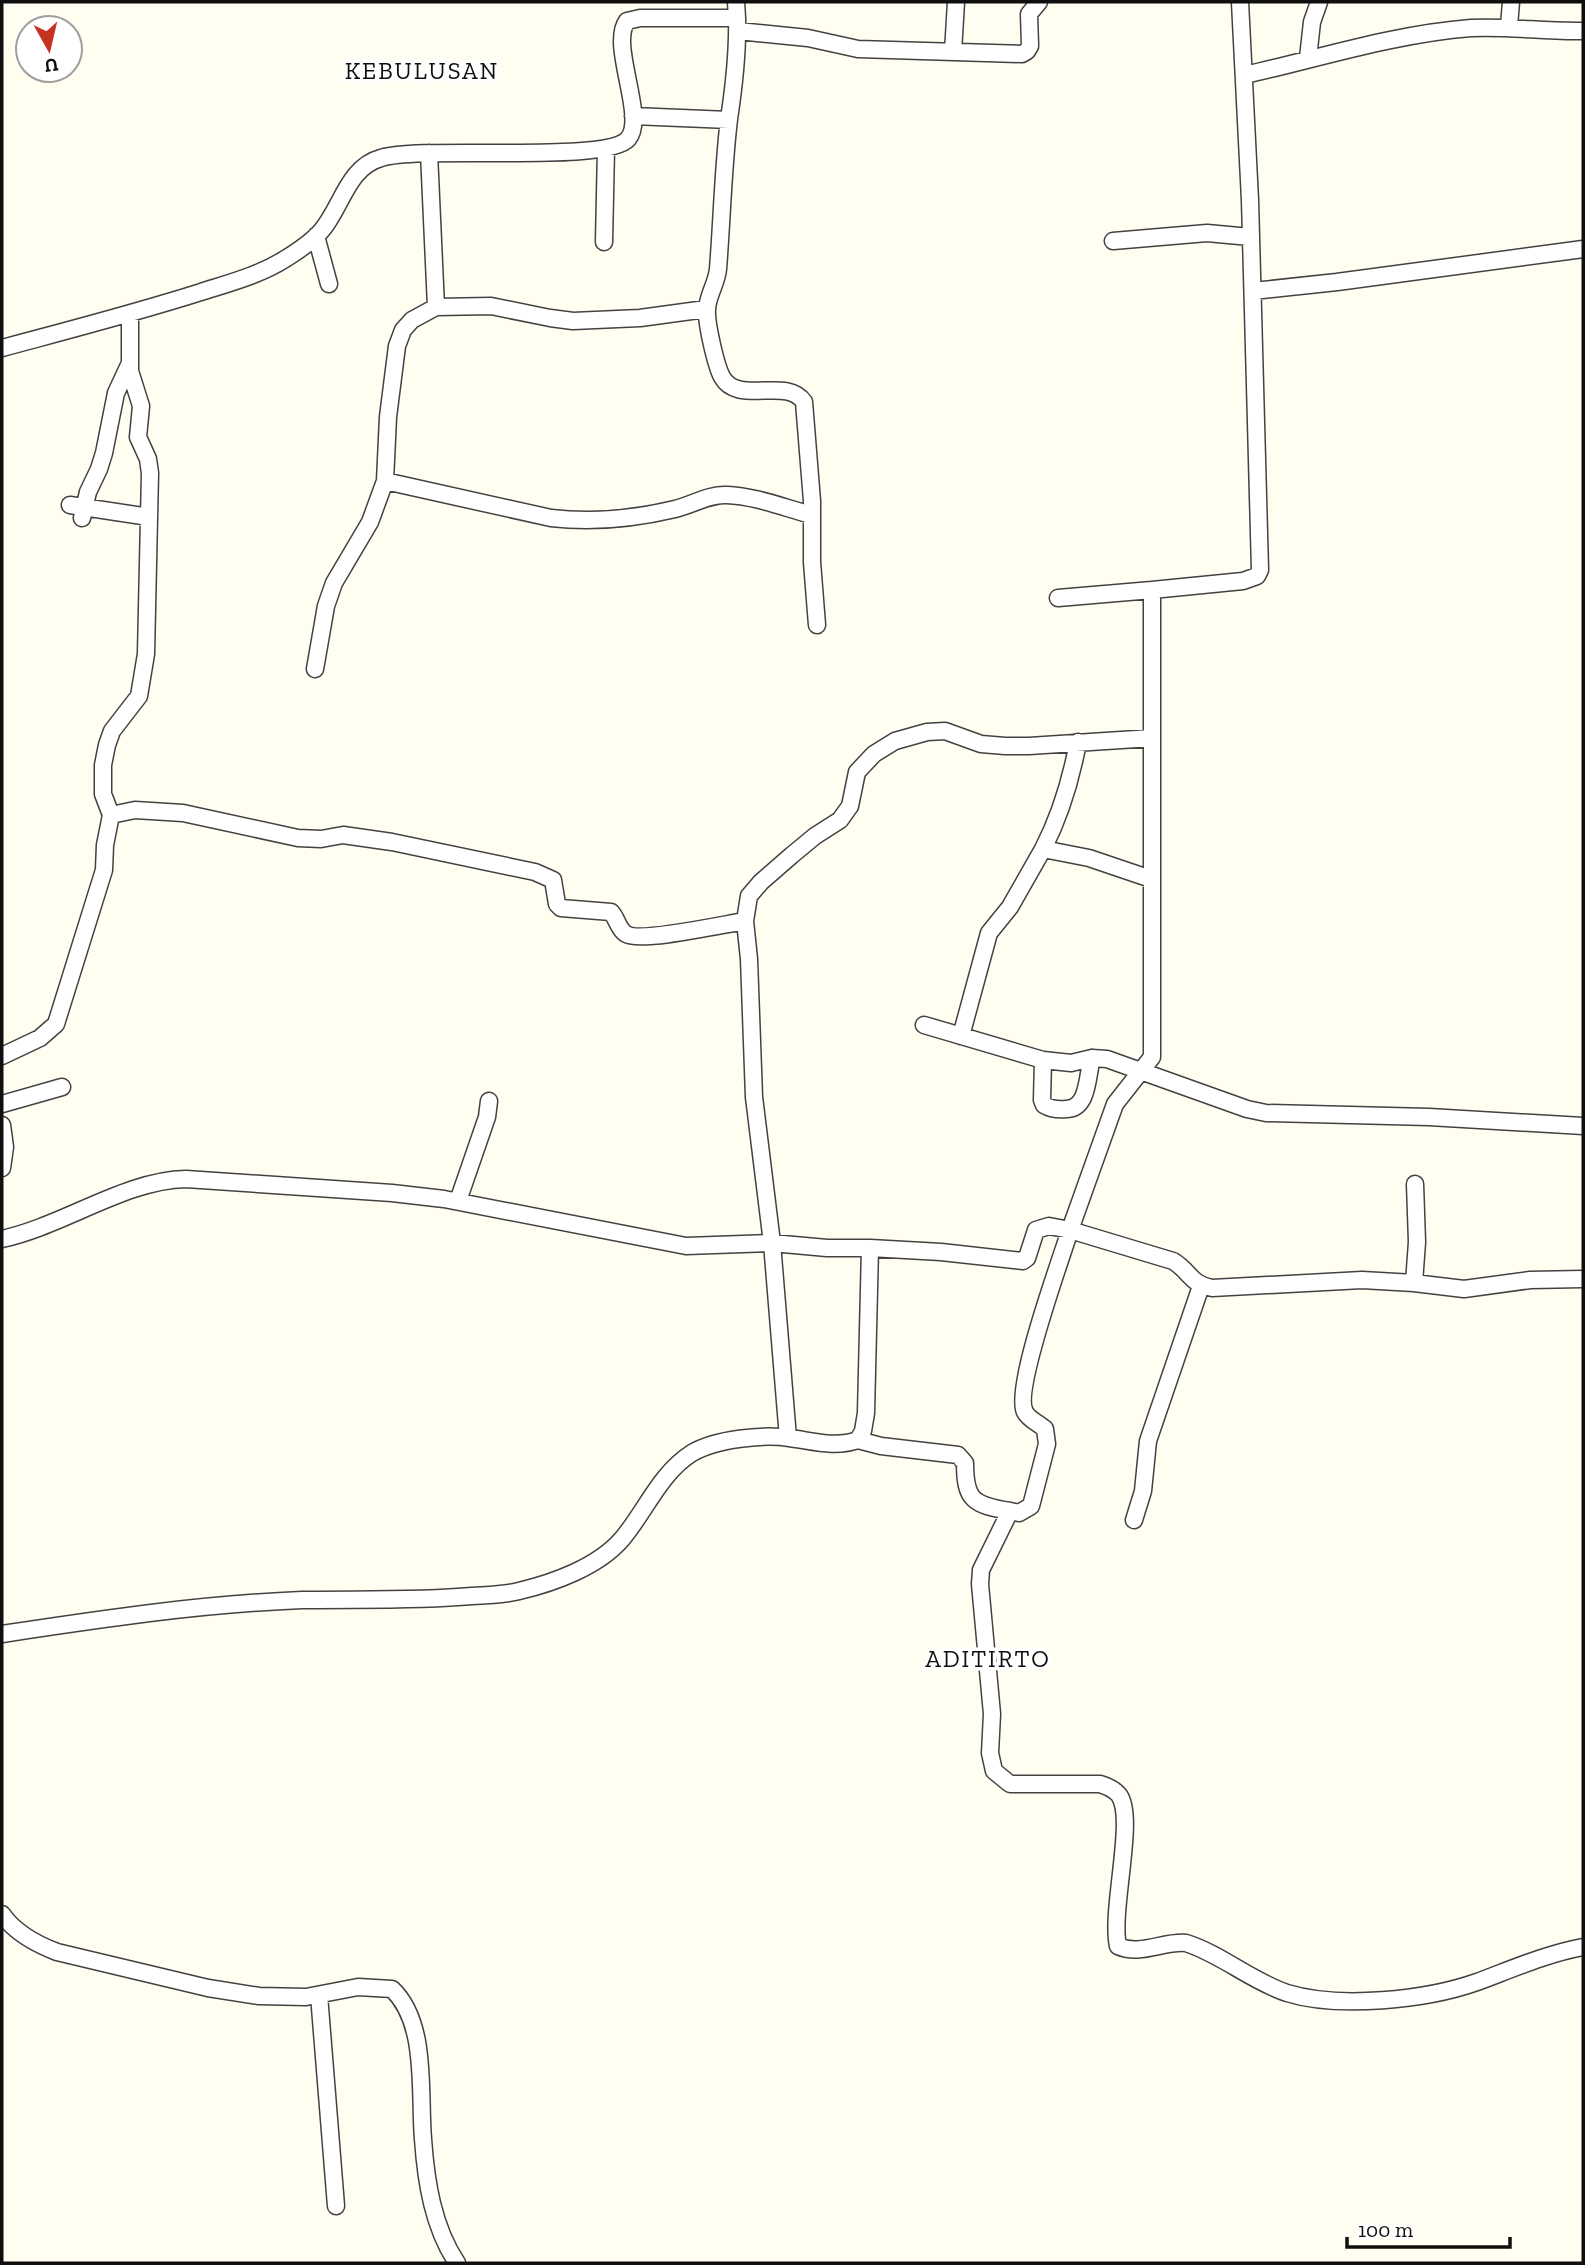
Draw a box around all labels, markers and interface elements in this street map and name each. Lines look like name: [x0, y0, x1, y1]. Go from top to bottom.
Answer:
north arrow: [14, 14, 84, 84]
text: U: [43, 53, 60, 78]
district label: KEBULUSAN: [345, 56, 499, 85]
district label: ADITIRTO: [925, 1644, 1051, 1673]
scale bar: [1347, 2206, 1510, 2250]
text: 100 m: [1358, 2217, 1413, 2242]

